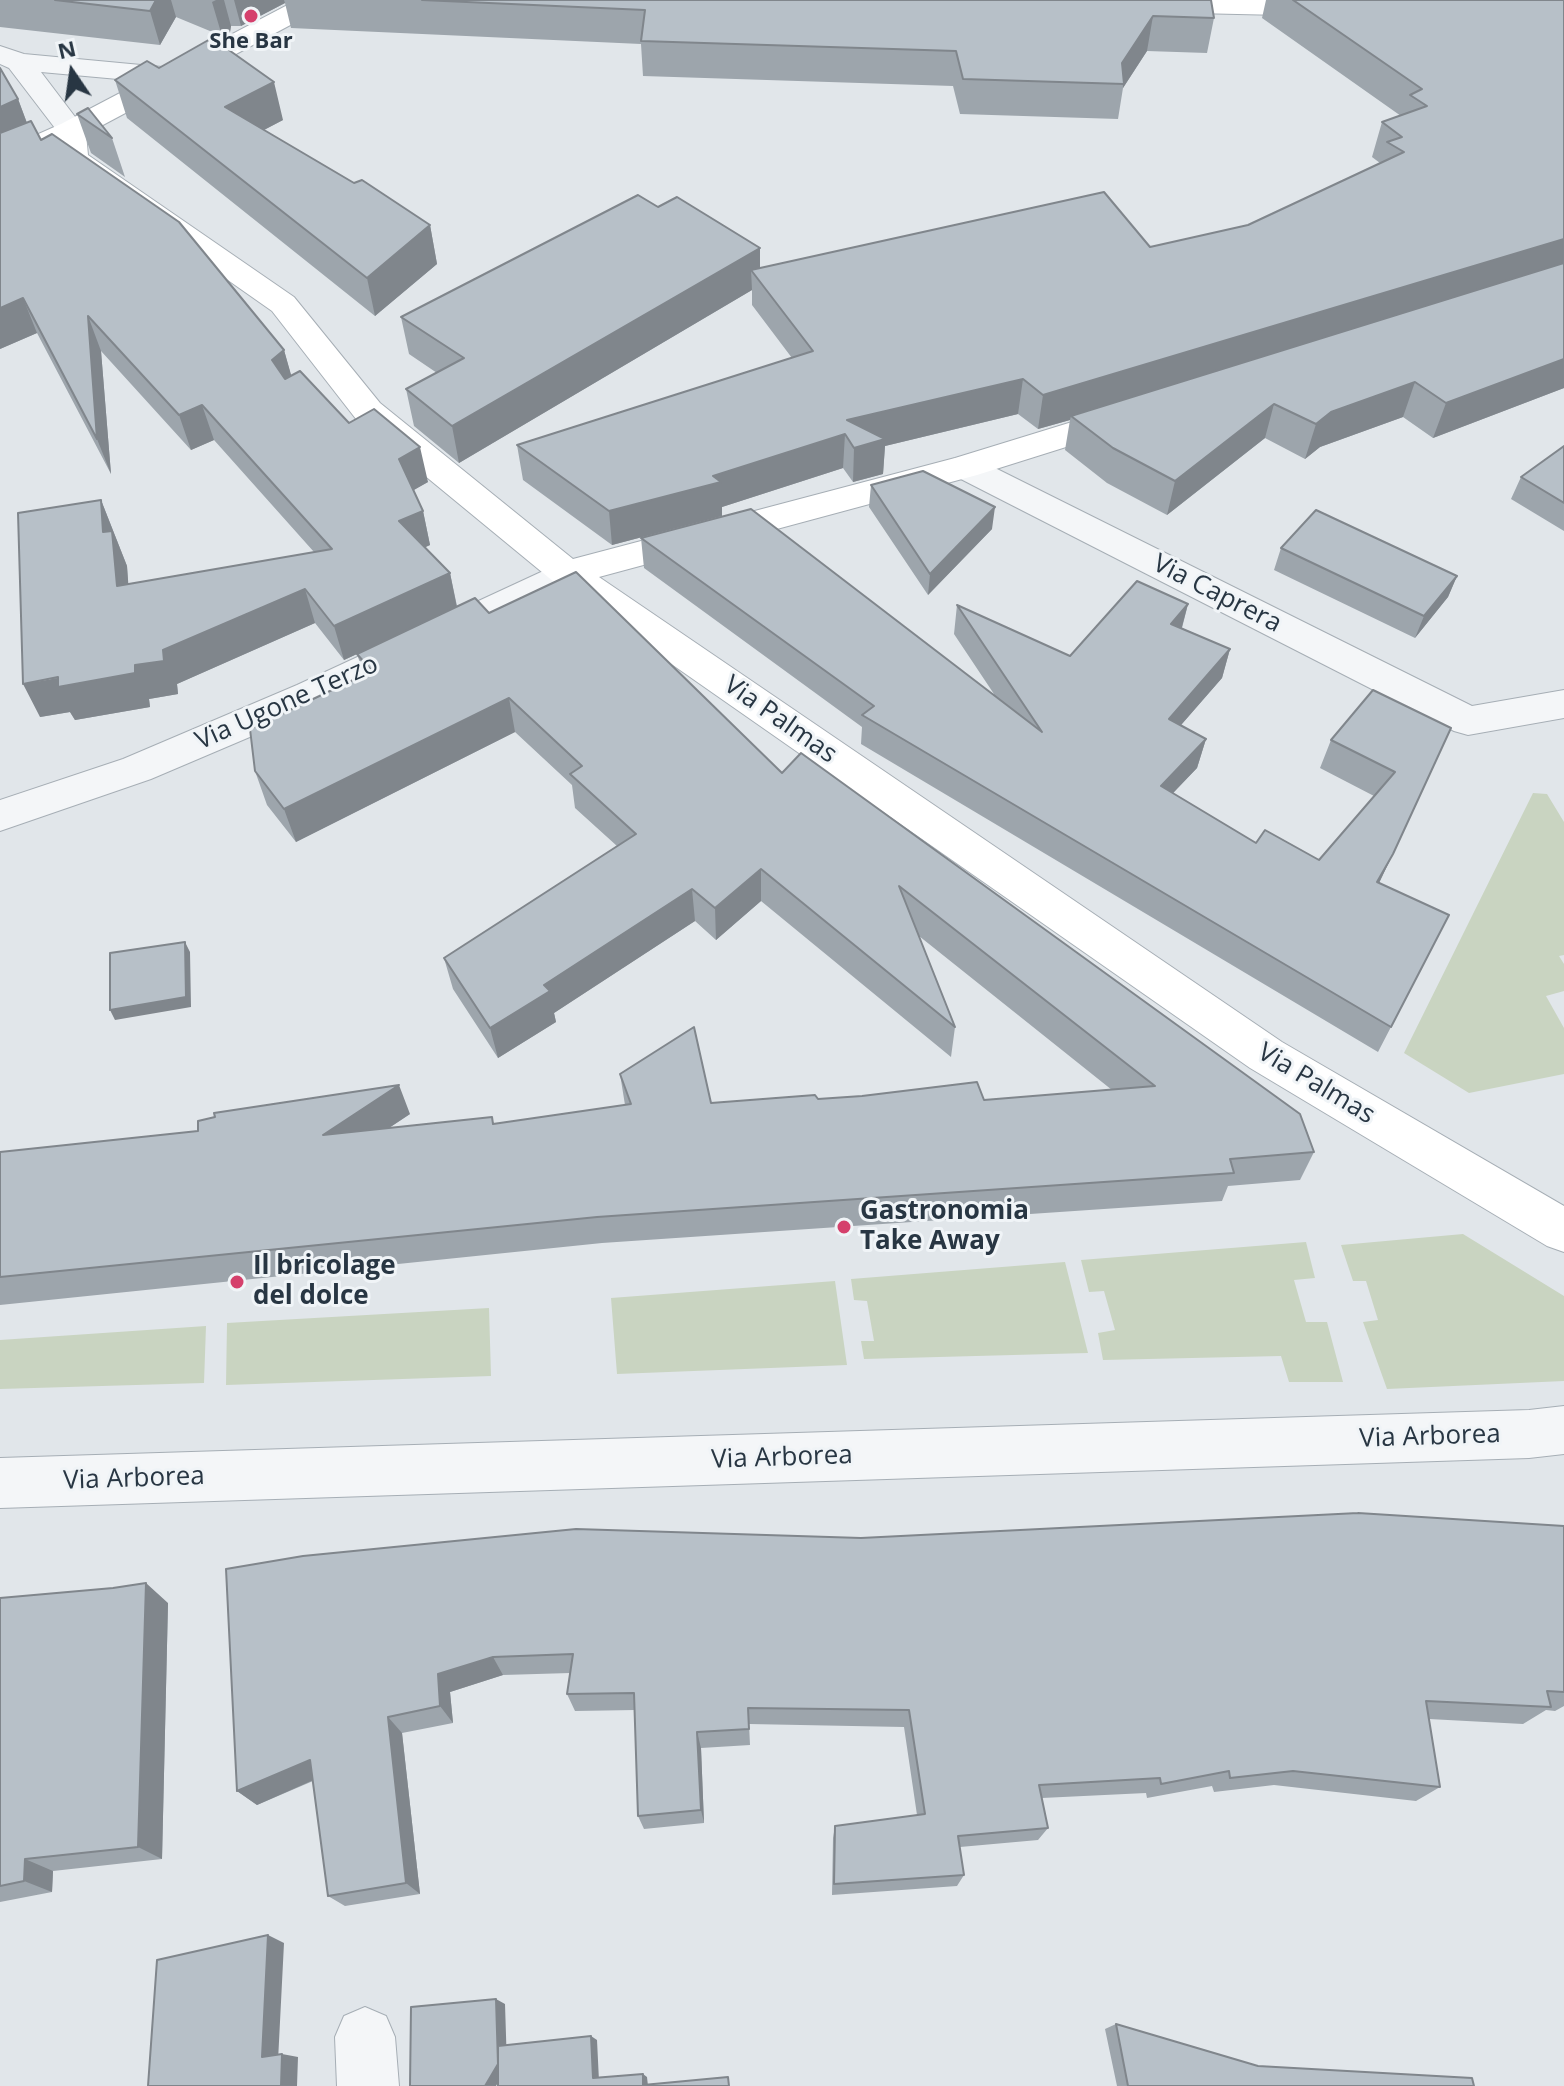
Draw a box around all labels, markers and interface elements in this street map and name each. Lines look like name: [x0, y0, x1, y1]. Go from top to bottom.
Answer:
marker: She Bar: [242, 7, 260, 25]
place label: She Bar: [209, 29, 293, 55]
north arrow: [32, 32, 112, 112]
text: N: [55, 32, 79, 65]
street label: Via Caprera: [1147, 548, 1287, 640]
street label: Via Ugone Terzo: [191, 649, 383, 757]
street label: Via Palmas: [717, 670, 843, 770]
street label: Via Palmas: [1252, 1037, 1380, 1131]
place label: Gastronomia Take Away: [860, 1196, 1029, 1258]
marker: Gastronomia Take Away: [835, 1218, 853, 1236]
place label: Il bricolage del dolce: [253, 1251, 396, 1312]
marker: Il bricolage del dolce: [228, 1273, 246, 1291]
street label: Via Arborea: [1359, 1419, 1501, 1455]
street label: Via Arborea: [711, 1440, 853, 1476]
street label: Via Arborea: [63, 1461, 205, 1497]

